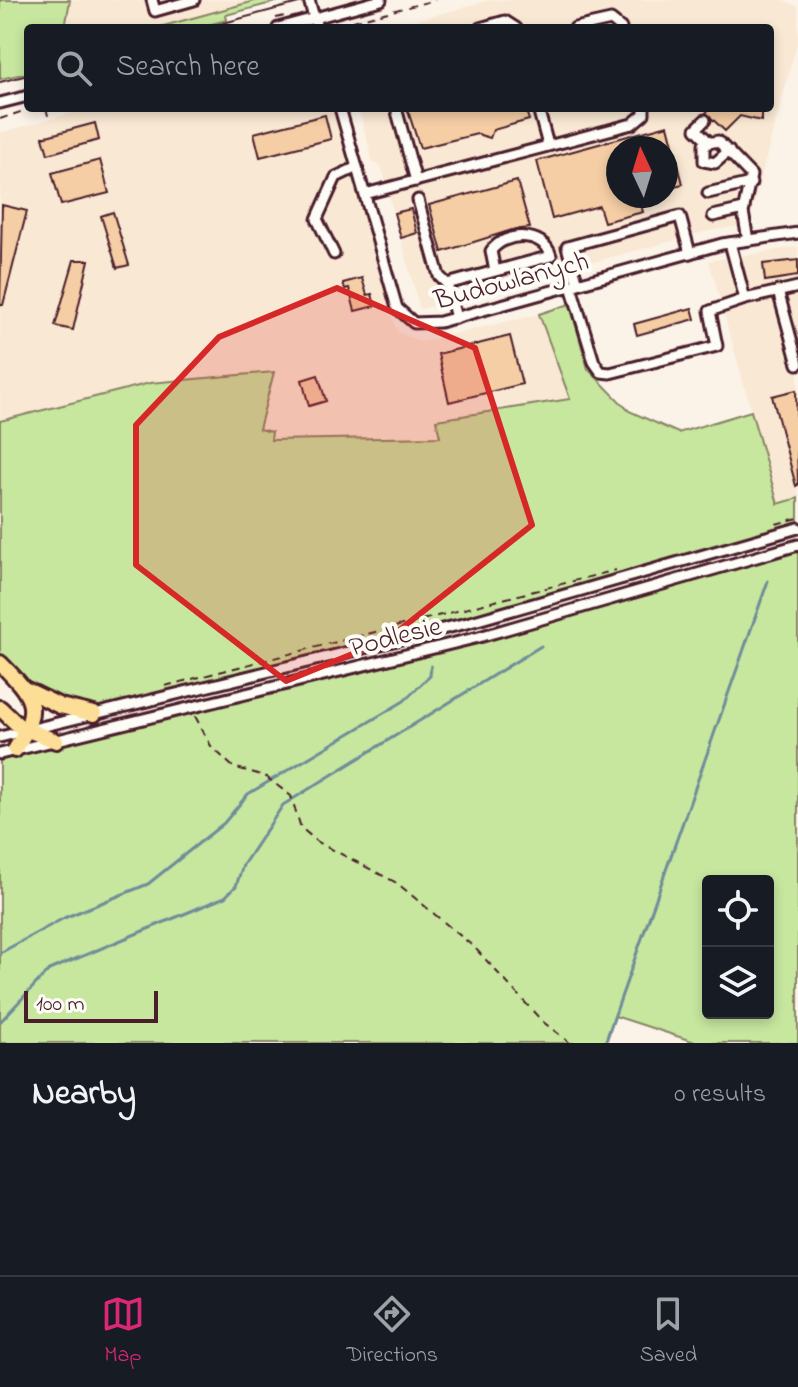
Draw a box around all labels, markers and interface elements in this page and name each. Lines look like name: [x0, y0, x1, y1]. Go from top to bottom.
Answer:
search box: [24, 24, 774, 112]
icon: search: [52, 46, 96, 90]
text: Search here: [116, 46, 260, 90]
north arrow: [606, 136, 678, 208]
street label: Budowlanych: [429, 242, 594, 323]
street label: Podlesie: [345, 607, 447, 670]
map controls: [702, 875, 774, 1019]
button: locate: [702, 875, 774, 947]
button: layers: [702, 947, 774, 1019]
scale bar: [24, 987, 158, 1023]
text: 100 m: [36, 989, 85, 1021]
text: Nearby: [32, 1070, 136, 1120]
text: 0 results: [674, 1076, 766, 1114]
tab: Map: [101, 1292, 145, 1372]
tab: Directions: [347, 1292, 438, 1372]
tab: Saved: [640, 1292, 697, 1372]

